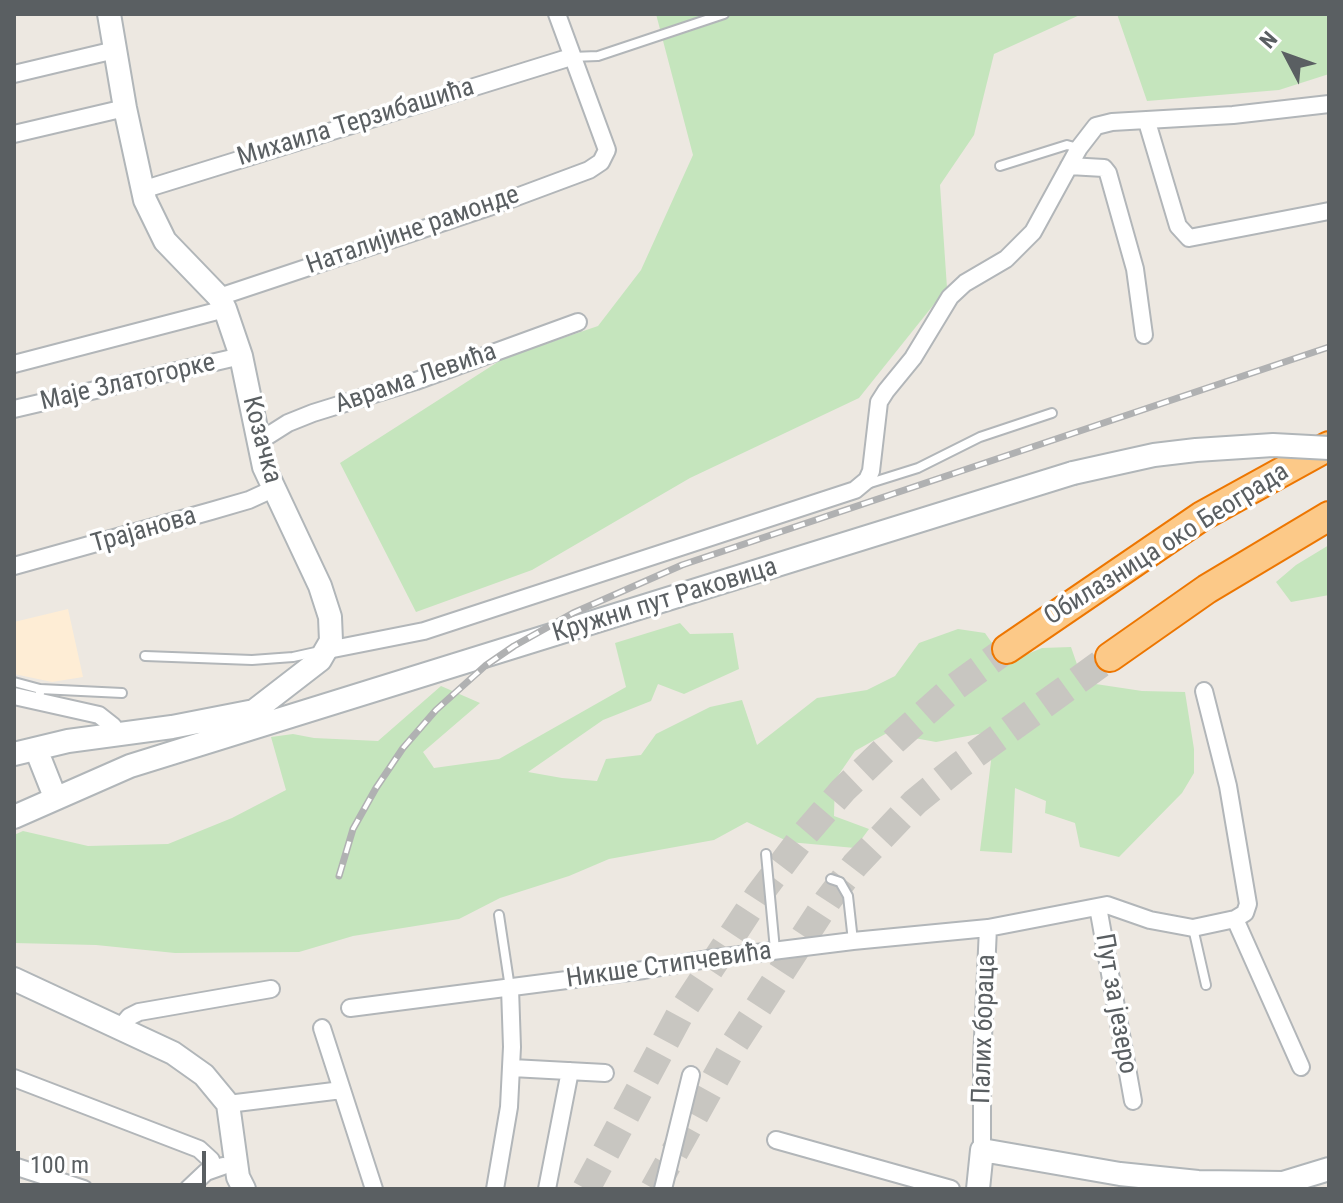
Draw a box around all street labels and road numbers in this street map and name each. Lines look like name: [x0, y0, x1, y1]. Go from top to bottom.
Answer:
street label: Михаила Терзибашића: [234, 72, 478, 174]
street label: Наталијине рамонде: [302, 180, 524, 282]
street label: Аврама Левића: [331, 337, 501, 421]
street label: Маје Златогорке: [38, 348, 218, 418]
street label: Козачка: [234, 393, 288, 487]
street label: Обилазница око Београда: [1039, 457, 1295, 633]
street label: Трајанова: [88, 501, 200, 561]
street label: Кружни пут Раковица: [549, 552, 781, 650]
street label: Пут за језеро: [1087, 932, 1143, 1076]
street label: Никше Стипчевића: [564, 936, 774, 996]
street label: Палих бораца: [967, 954, 1003, 1104]

